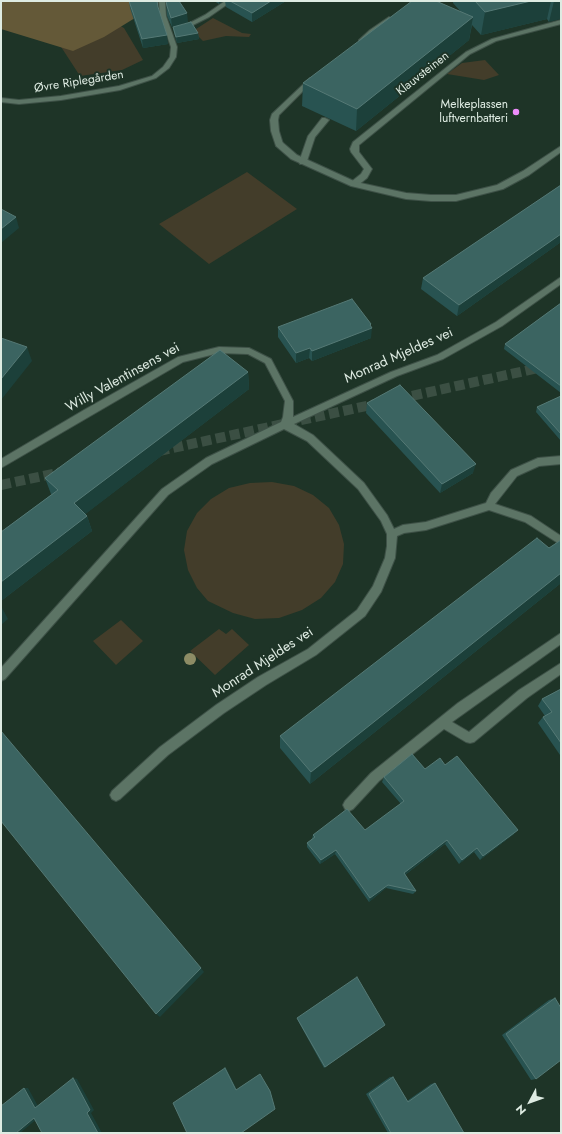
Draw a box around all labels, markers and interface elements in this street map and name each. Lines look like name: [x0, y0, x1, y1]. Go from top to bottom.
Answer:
street label: Klauvsteinen: [394, 49, 452, 99]
street label: Øvre Riplegården: [33, 68, 125, 96]
place label: Melkeplassen luftvernbatteri: [439, 98, 508, 126]
marker: Melkeplassen luftvernbatteri: [511, 107, 521, 117]
street label: Monrad Mjeldes vei: [342, 325, 456, 387]
street label: Willy Valentinsens vei: [63, 340, 183, 416]
street label: Monrad Mjeldes vei: [209, 624, 317, 702]
north arrow: [510, 1082, 550, 1122]
text: N: [512, 1101, 530, 1118]

